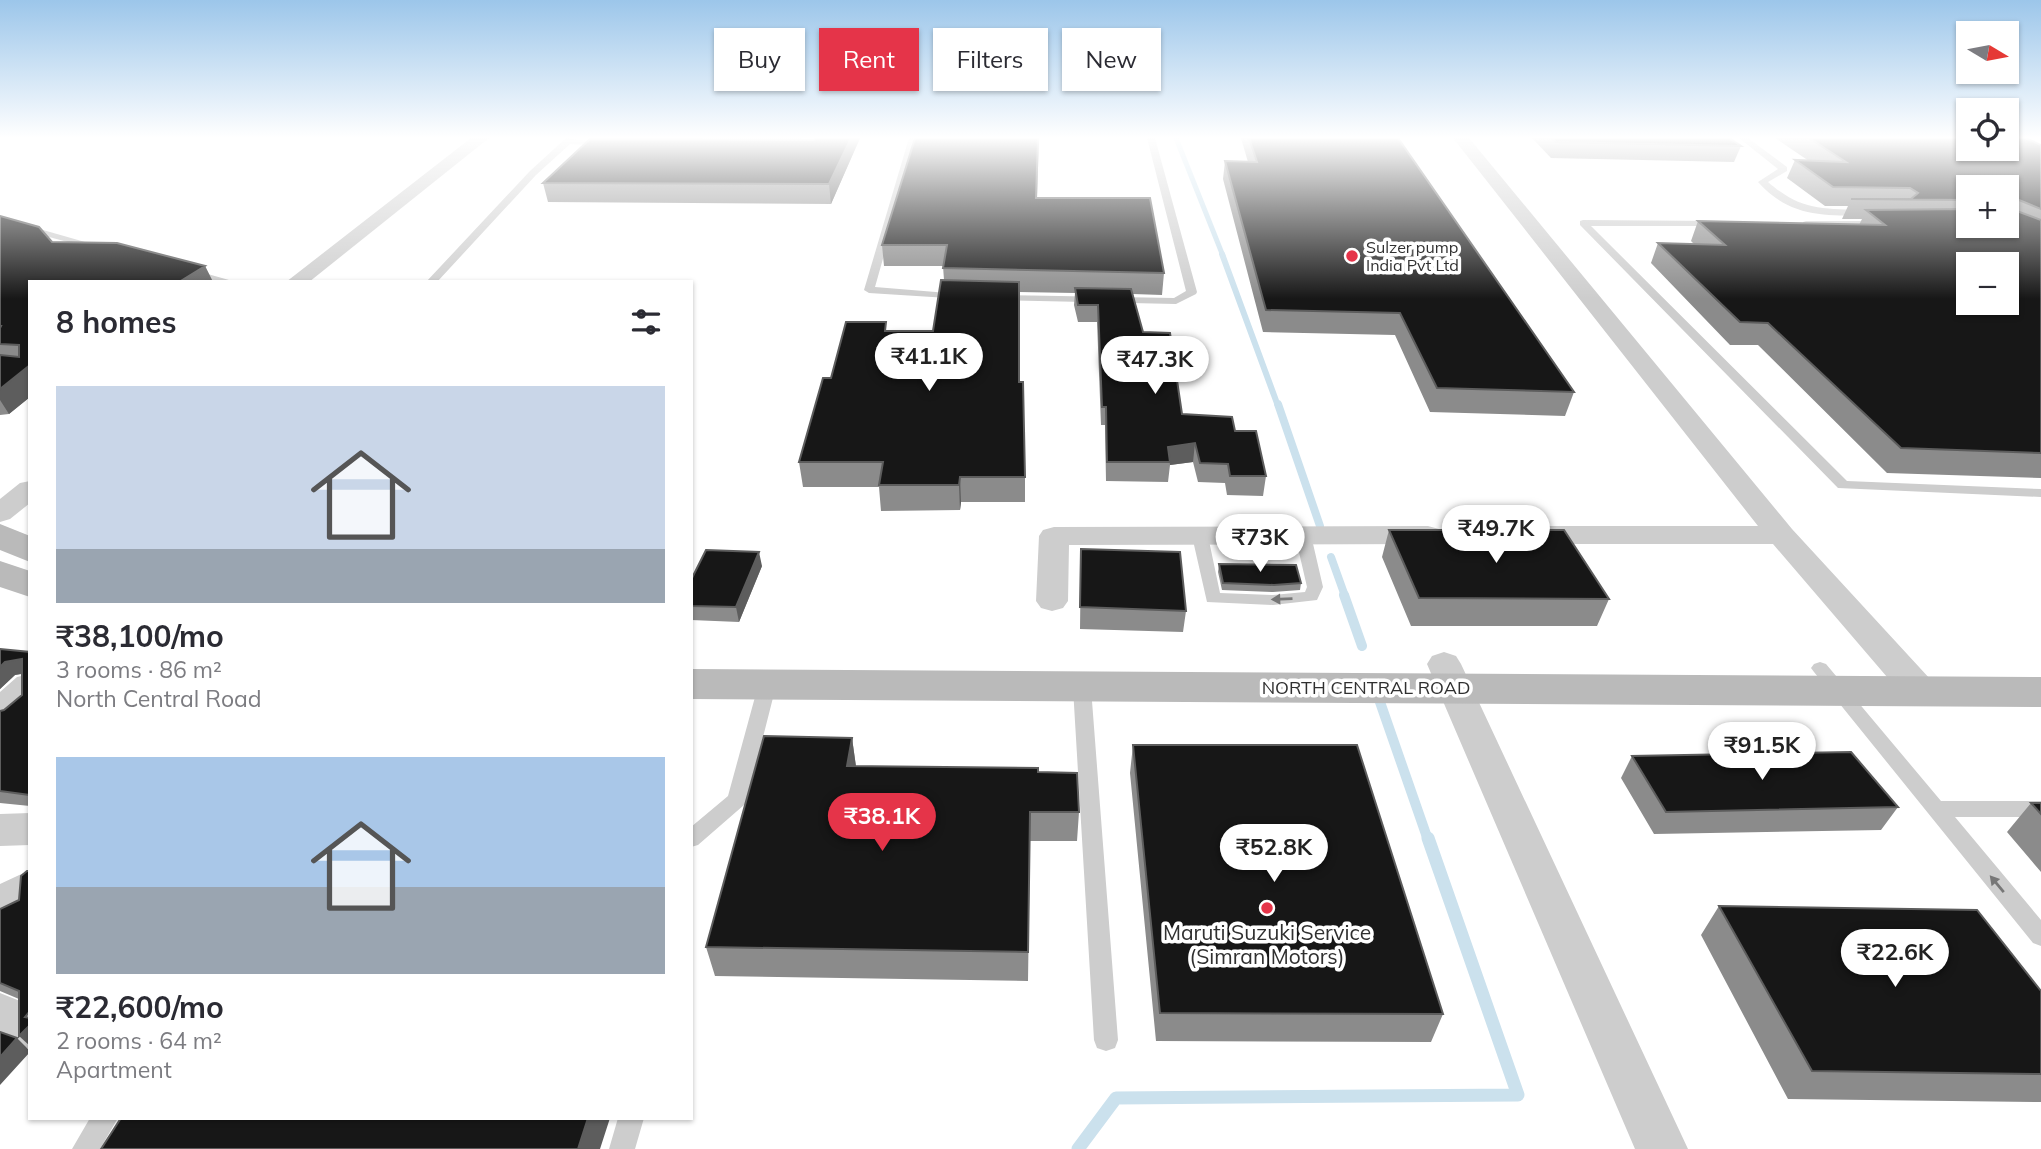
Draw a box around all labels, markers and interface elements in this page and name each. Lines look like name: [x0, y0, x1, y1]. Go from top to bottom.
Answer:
north arrow: [1956, 21, 2020, 84]
map controls: [1956, 21, 2019, 315]
chip: Buy: [714, 28, 805, 91]
chip: Rent: [819, 28, 919, 91]
chip: Filters: [933, 28, 1048, 91]
chip: New: [1062, 28, 1161, 91]
button: locate: [1956, 98, 2019, 161]
button: +: [1956, 175, 2019, 238]
place label: Sulzer pump India Pvt Ltd: [1366, 237, 1459, 275]
marker: Sulzer pump India Pvt Ltd: [1344, 248, 1360, 264]
button: −: [1956, 252, 2019, 315]
text: 8 homes: [56, 303, 177, 341]
icon: filters: [627, 303, 665, 341]
pin: ₹41.1K: [872, 334, 986, 393]
pin: ₹47.3K: [1098, 336, 1212, 396]
text: ₹41.1K: [891, 341, 967, 370]
text: ₹47.3K: [1117, 344, 1193, 373]
icon: home: [298, 432, 424, 558]
pin: ₹49.7K: [1439, 505, 1553, 565]
text: ₹49.7K: [1458, 513, 1534, 542]
pin: ₹73K: [1219, 514, 1301, 574]
text: ₹73K: [1232, 522, 1288, 551]
one-way arrow: [1270, 594, 1292, 605]
text: ₹38,100/mo: [56, 617, 224, 655]
text: 3 rooms · 86 m²: [56, 655, 222, 684]
street label: NORTH CENTRAL ROAD: [1262, 676, 1470, 699]
text: North Central Road: [56, 684, 262, 713]
pin: ₹91.5K: [1705, 722, 1819, 782]
text: ₹91.5K: [1724, 730, 1800, 759]
pin: ₹38.1K: [825, 794, 939, 853]
text: ₹38.1K: [844, 801, 920, 830]
icon: home: [298, 803, 424, 929]
pin: ₹52.8K: [1217, 824, 1331, 884]
text: ₹52.8K: [1236, 832, 1312, 861]
one-way arrow: [1990, 875, 2005, 892]
marker: Maruti Suzuki Service (Simran Motors): [1259, 900, 1275, 916]
place label: Maruti Suzuki Service (Simran Motors): [1163, 919, 1371, 969]
pin: ₹22.6K: [1838, 930, 1952, 989]
text: ₹22.6K: [1857, 937, 1933, 966]
text: ₹22,600/mo: [56, 988, 224, 1026]
text: 2 rooms · 64 m²: [56, 1026, 222, 1055]
text: Apartment: [56, 1055, 172, 1084]

